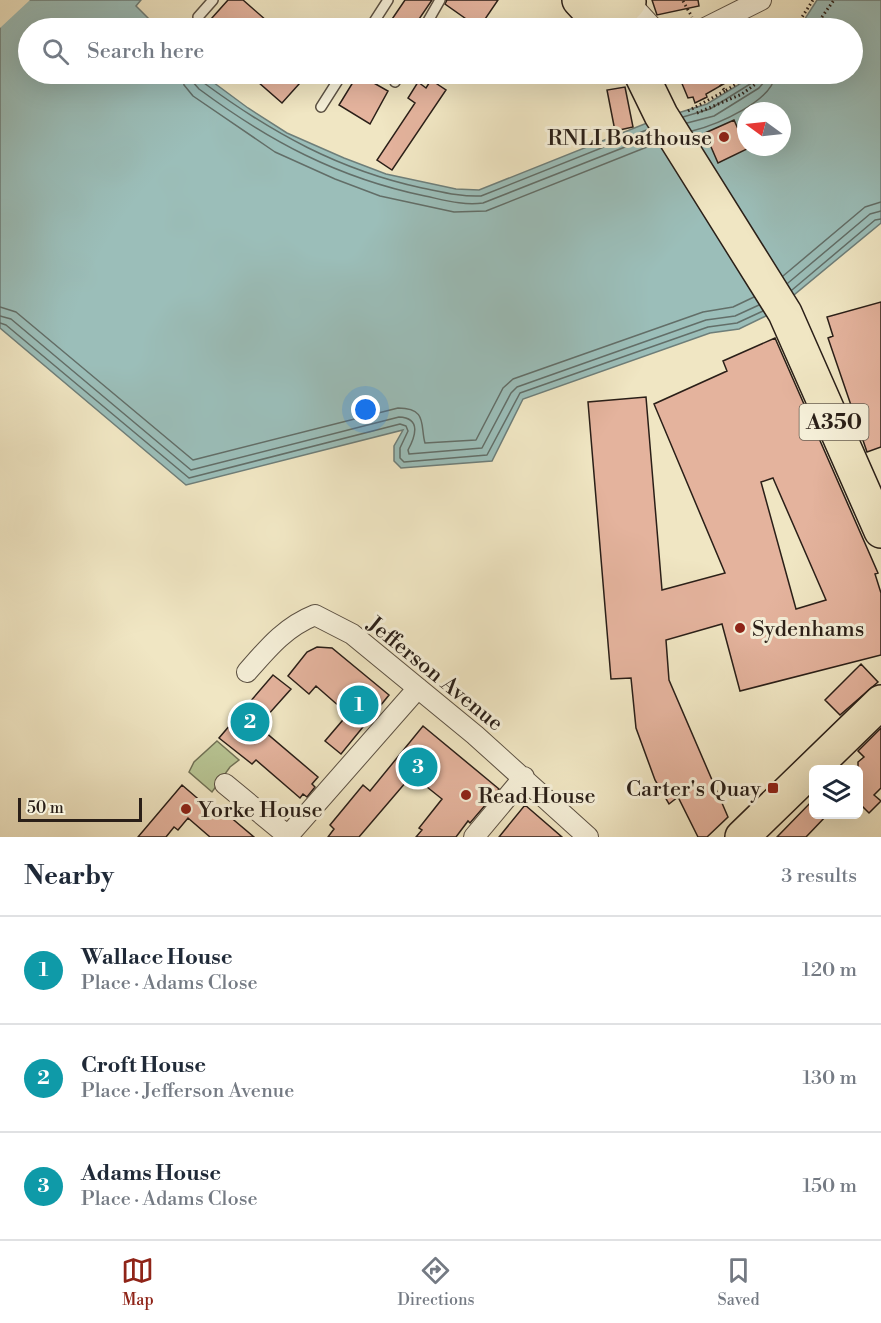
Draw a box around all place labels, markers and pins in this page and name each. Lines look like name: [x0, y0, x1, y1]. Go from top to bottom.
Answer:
place label: RNLI Boathouse: [547, 125, 712, 152]
marker: RNLI Boathouse: [717, 130, 731, 144]
place label: Sydenhams: [752, 616, 865, 643]
marker: Sydenhams: [733, 621, 747, 635]
pin: 1: [340, 682, 378, 728]
pin: 2: [230, 700, 270, 744]
pin: 3: [398, 744, 438, 789]
place label: Carter's Quay: [626, 776, 761, 803]
marker: Carter's Quay: [766, 781, 780, 795]
place label: Read House: [478, 783, 596, 810]
marker: Read House: [459, 788, 473, 802]
place label: Yorke House: [197, 797, 323, 824]
marker: Yorke House: [179, 802, 193, 816]

